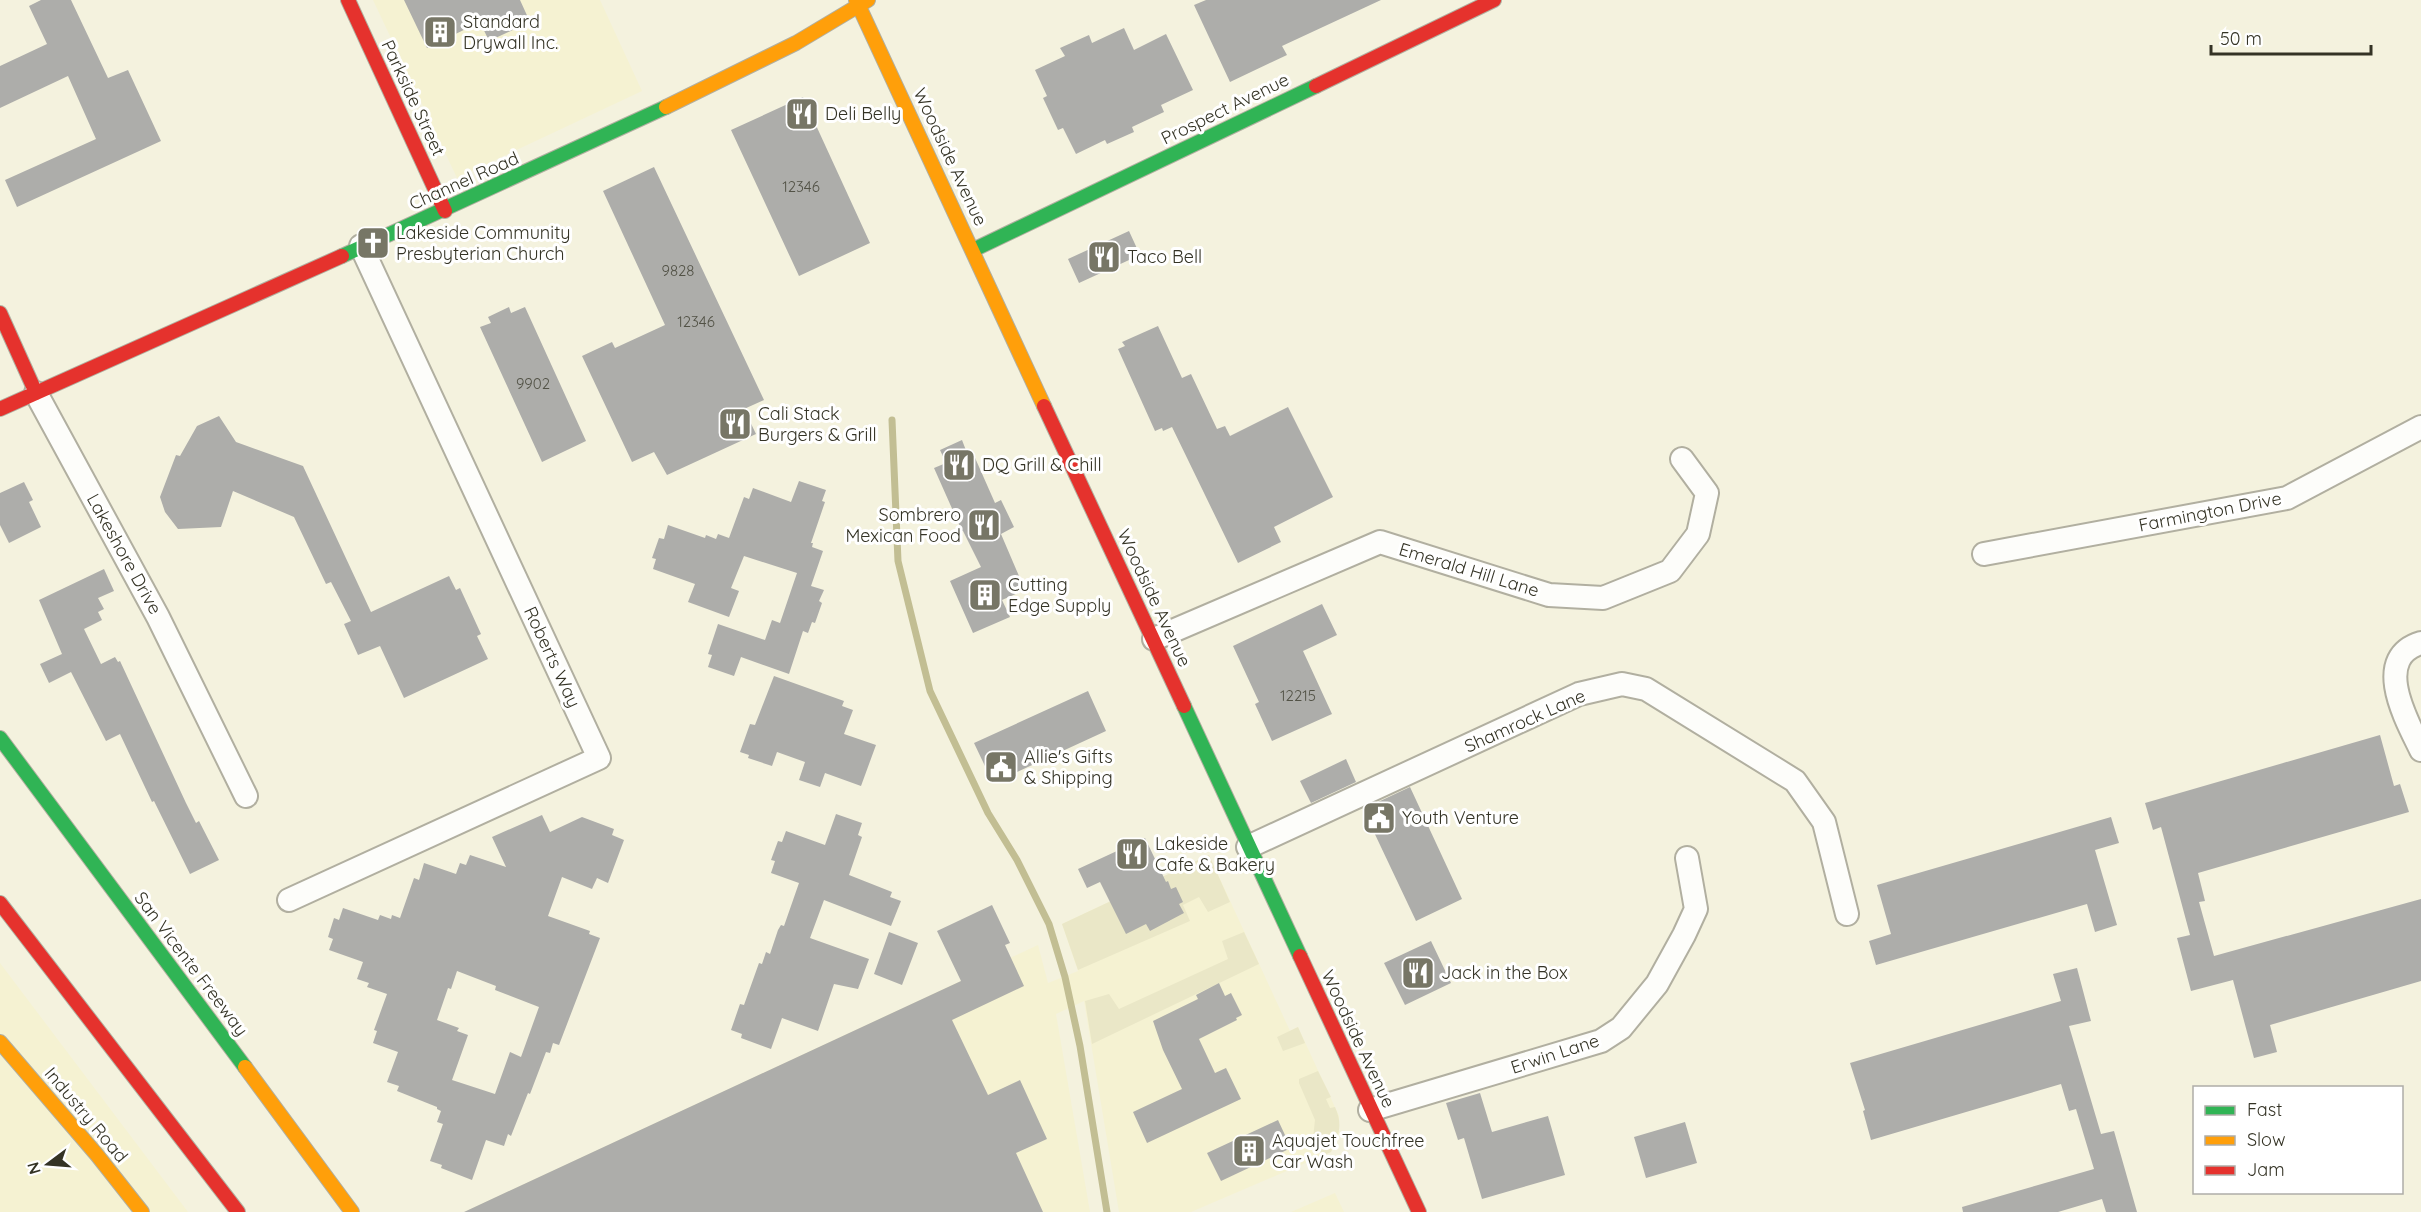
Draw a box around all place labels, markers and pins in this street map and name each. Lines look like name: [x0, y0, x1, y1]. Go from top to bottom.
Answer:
place label: Standard Drywall Inc.: [463, 10, 558, 54]
building icon: Standard Drywall Inc.: [422, 14, 458, 50]
restaurant icon: Deli Belly: [784, 96, 820, 132]
place label: Deli Belly: [825, 102, 901, 125]
place label: Lakeside Community Presbyterian Church: [396, 221, 570, 265]
church icon: Lakeside Community Presbyterian Church: [355, 225, 391, 261]
restaurant icon: Taco Bell: [1086, 239, 1122, 275]
place label: Taco Bell: [1127, 245, 1202, 268]
place label: Cali Stack Burgers & Grill: [758, 402, 877, 446]
restaurant icon: Cali Stack Burgers & Grill: [717, 406, 753, 442]
restaurant icon: DQ Grill & Chill: [941, 447, 977, 483]
place label: DQ Grill & Chill: [982, 453, 1102, 476]
place label: Sombrero Mexican Food: [845, 503, 961, 547]
restaurant icon: Sombrero Mexican Food: [966, 507, 1002, 543]
place label: Cutting Edge Supply: [1008, 573, 1111, 617]
building icon: Cutting Edge Supply: [967, 577, 1003, 613]
place label: Allie's Gifts & Shipping: [1024, 745, 1113, 789]
public building icon: Allie's Gifts & Shipping: [983, 749, 1019, 785]
public building icon: Youth Venture: [1361, 800, 1397, 836]
place label: Youth Venture: [1402, 806, 1519, 829]
place label: Lakeside Cafe & Bakery: [1155, 832, 1275, 876]
restaurant icon: Lakeside Cafe & Bakery: [1114, 836, 1150, 872]
restaurant icon: Jack in the Box: [1400, 955, 1436, 991]
place label: Jack in the Box: [1441, 961, 1568, 984]
place label: Aquajet Touchfree Car Wash: [1272, 1129, 1424, 1173]
building icon: Aquajet Touchfree Car Wash: [1231, 1133, 1267, 1169]

